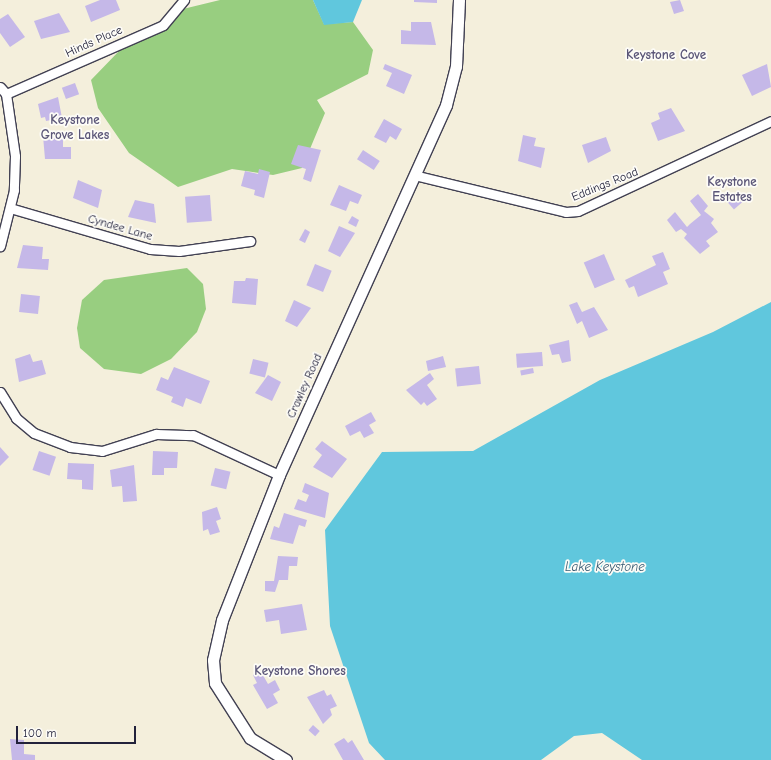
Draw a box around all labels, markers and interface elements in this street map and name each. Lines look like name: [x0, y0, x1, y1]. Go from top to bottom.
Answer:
street label: Hinds Place: [63, 23, 125, 61]
district label: Keystone Cove: [626, 47, 706, 63]
district label: Keystone Grove Lakes: [41, 113, 109, 144]
street label: Eddings Road: [570, 165, 640, 205]
district label: Keystone Estates: [707, 175, 757, 206]
street label: Cyndee Lane: [86, 212, 154, 244]
street label: Crawley Road: [284, 351, 326, 421]
water label: Lake Keystone: [565, 559, 645, 575]
district label: Keystone Shores: [254, 663, 346, 679]
scale bar: [18, 718, 138, 744]
text: 100 m: [23, 726, 56, 740]

